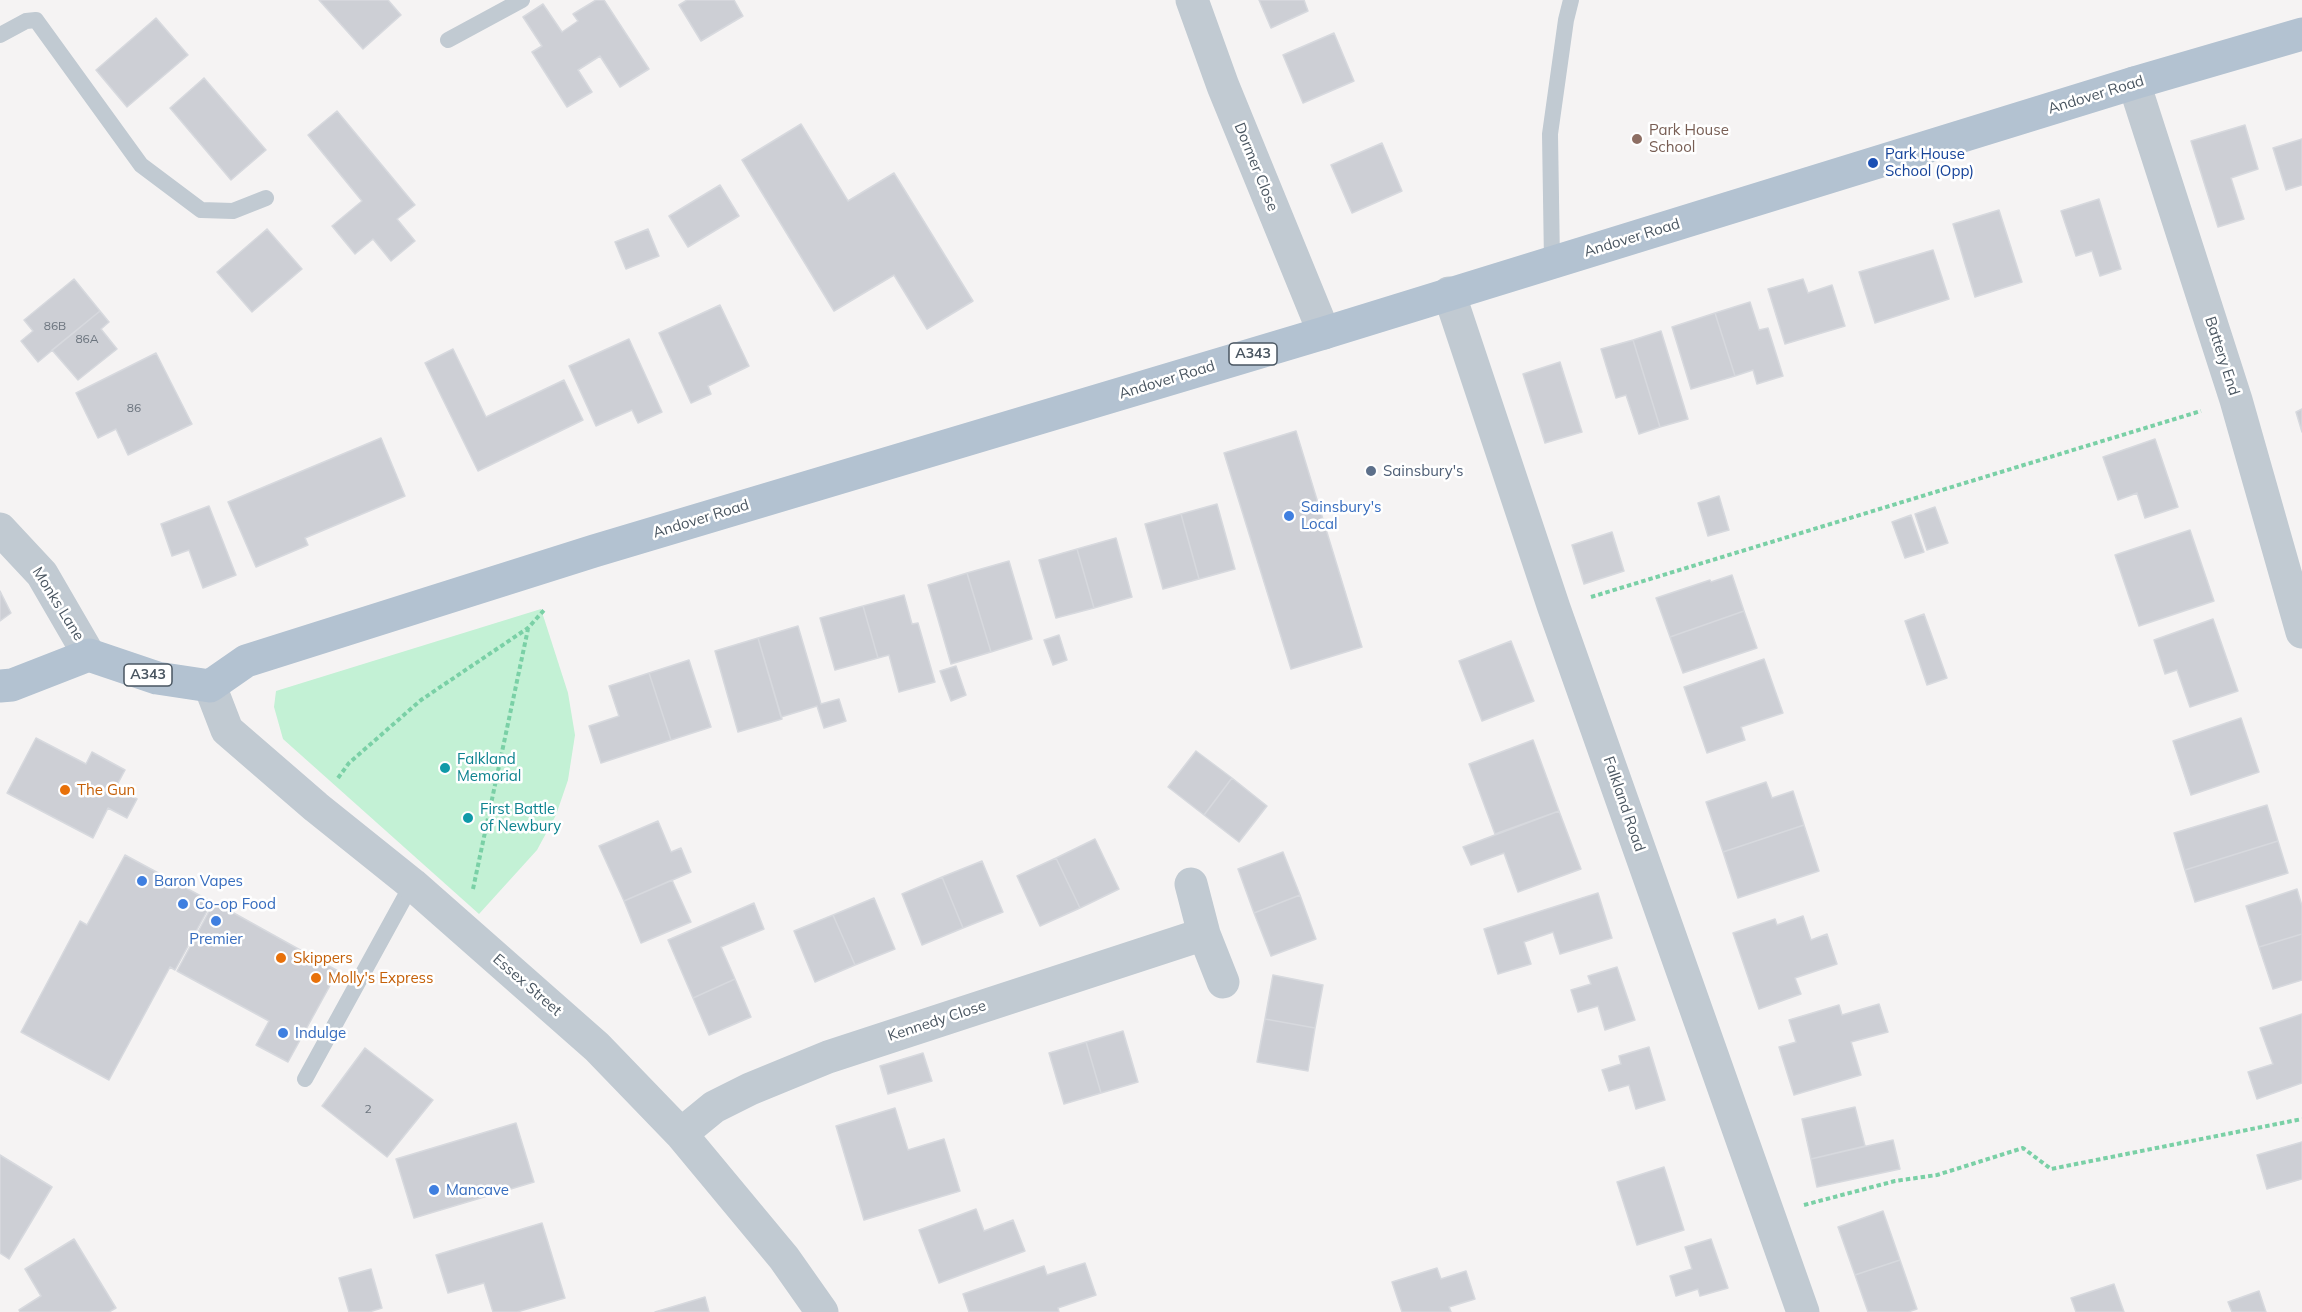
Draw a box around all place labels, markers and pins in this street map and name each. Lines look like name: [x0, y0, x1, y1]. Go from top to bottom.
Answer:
place label: Park House School: [1649, 121, 1729, 156]
marker: Park House School: [1630, 132, 1644, 146]
place label: Park House School (Opp): [1885, 145, 1974, 180]
marker: Park House School (Opp): [1866, 156, 1880, 170]
place label: Sainsbury's: [1383, 462, 1463, 480]
marker: Sainsbury's: [1364, 464, 1378, 478]
place label: Sainsbury's Local: [1301, 498, 1381, 533]
marker: Sainsbury's Local: [1282, 509, 1296, 523]
place label: Falkland Memorial: [457, 750, 521, 785]
marker: Falkland Memorial: [438, 761, 452, 775]
place label: The Gun: [77, 781, 135, 799]
marker: The Gun: [58, 783, 72, 797]
place label: First Battle of Newbury: [480, 800, 561, 835]
marker: First Battle of Newbury: [461, 811, 475, 825]
place label: Baron Vapes: [154, 872, 243, 890]
marker: Baron Vapes: [135, 874, 149, 888]
place label: Co-op Food: [195, 895, 276, 913]
marker: Co-op Food: [176, 897, 190, 911]
marker: Premier: [209, 914, 223, 928]
place label: Premier: [189, 930, 243, 948]
place label: Skippers: [293, 949, 353, 967]
marker: Skippers: [274, 951, 288, 965]
place label: Molly's Express: [328, 969, 433, 987]
marker: Molly's Express: [309, 971, 323, 985]
place label: Indulge: [295, 1024, 346, 1042]
marker: Indulge: [276, 1026, 290, 1040]
place label: Mancave: [446, 1181, 509, 1199]
marker: Mancave: [427, 1183, 441, 1197]

